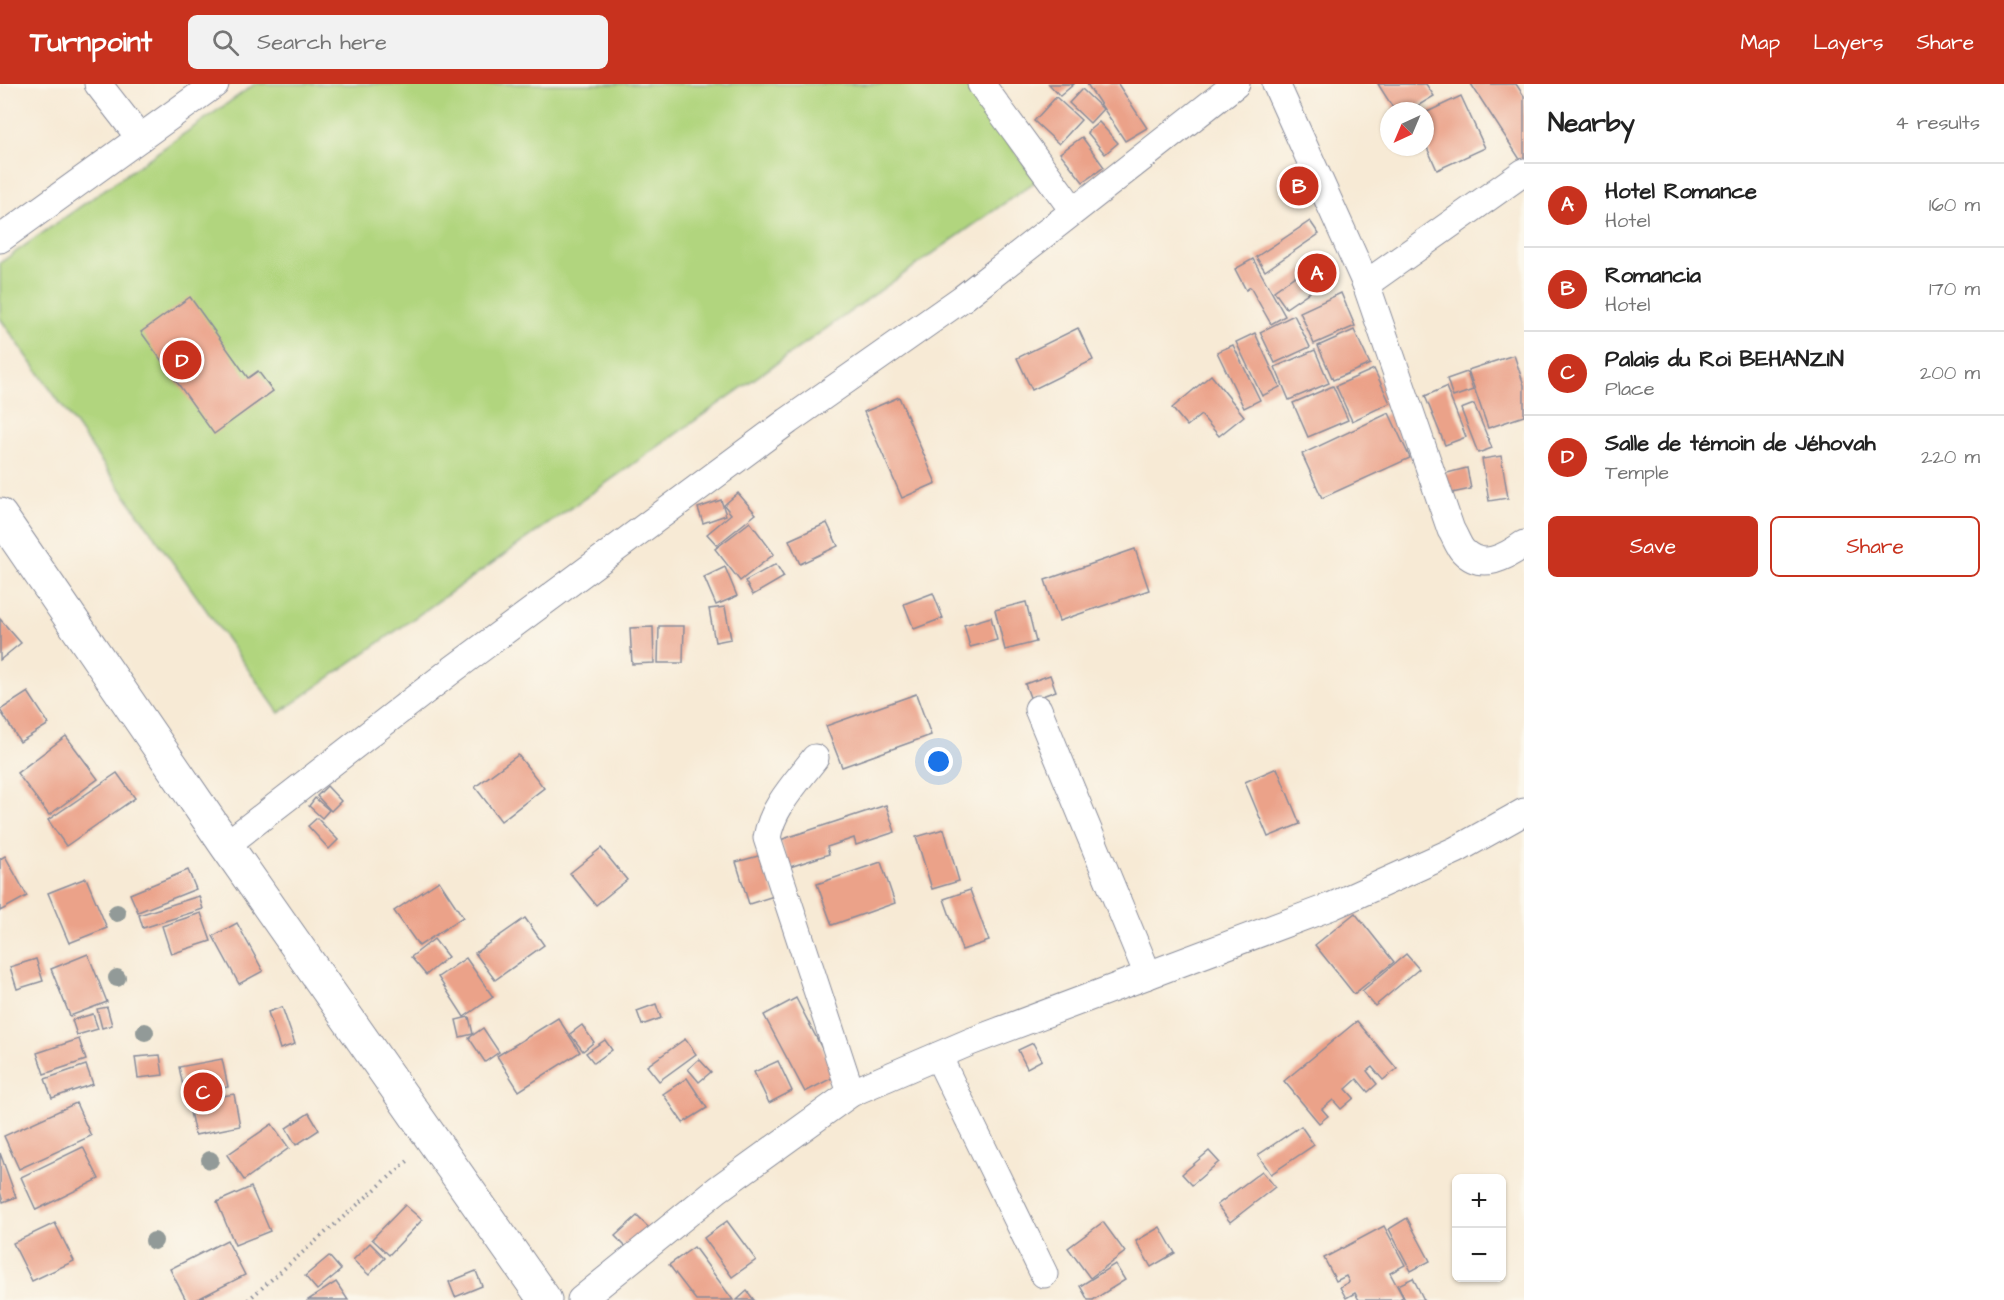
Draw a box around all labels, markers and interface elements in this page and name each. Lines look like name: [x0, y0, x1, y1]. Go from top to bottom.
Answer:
search box: [188, 15, 608, 69]
text: Turnpoint: [30, 23, 152, 62]
icon: search: [209, 26, 242, 59]
text: Search here: [257, 27, 387, 58]
text: Map: [1740, 28, 1780, 57]
text: Layers: [1813, 28, 1883, 57]
text: Share: [1916, 28, 1974, 57]
north arrow: [1380, 102, 1434, 156]
text: Nearby: [1548, 105, 1635, 141]
text: 4 results: [1895, 109, 1980, 137]
pin: B: [1280, 164, 1318, 208]
text: Hotel Romance: [1605, 176, 1757, 207]
text: A: [1561, 191, 1574, 219]
text: 160 m: [1929, 191, 1980, 219]
text: Hotel: [1605, 207, 1650, 235]
pin: A: [1298, 250, 1336, 296]
text: Romancia: [1605, 260, 1701, 291]
text: B: [1560, 275, 1575, 303]
text: 170 m: [1929, 275, 1980, 303]
text: Hotel: [1605, 291, 1650, 319]
pin: D: [162, 338, 201, 382]
text: Palais du Roi BEHANZIN: [1605, 344, 1844, 375]
text: C: [1560, 359, 1575, 387]
text: 200 m: [1920, 359, 1980, 387]
text: Place: [1605, 375, 1655, 403]
text: Salle de témoin de Jéhovah: [1605, 428, 1876, 459]
text: D: [1561, 443, 1574, 471]
text: 220 m: [1921, 443, 1980, 471]
text: Temple: [1605, 459, 1669, 487]
button: Save: [1548, 516, 1758, 577]
button: Share: [1770, 516, 1980, 577]
your location: [924, 747, 953, 776]
pin: C: [184, 1070, 222, 1114]
map controls: [1452, 1174, 1506, 1282]
button: +: [1452, 1174, 1506, 1228]
button: −: [1452, 1228, 1506, 1282]

